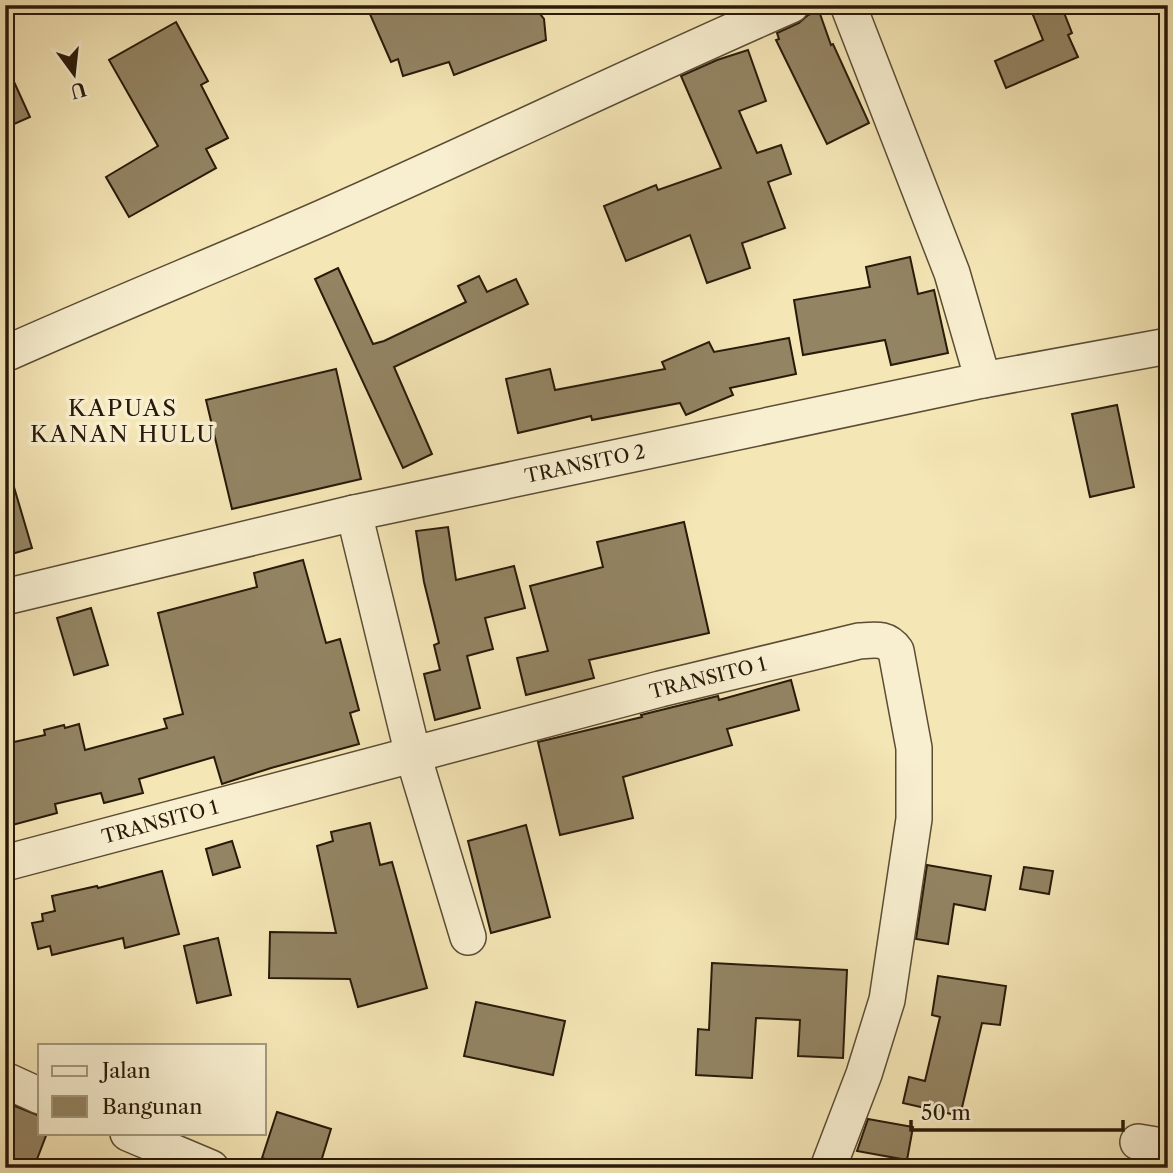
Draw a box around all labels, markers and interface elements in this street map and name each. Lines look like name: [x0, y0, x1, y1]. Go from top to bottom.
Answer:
north arrow: [38, 38, 108, 108]
text: U: [67, 77, 89, 103]
district label: KAPUAS KANAN HULU: [30, 394, 216, 448]
street label: TRANSITO 2: [523, 440, 647, 488]
street label: TRANSITO 1: [647, 652, 769, 704]
street label: TRANSITO 1: [99, 795, 221, 849]
legend: [38, 1044, 266, 1134]
text: Jalan: [99, 1058, 151, 1083]
scale bar: [911, 1089, 1122, 1133]
text: Bangunan: [102, 1094, 202, 1119]
text: 50 m: [921, 1100, 971, 1125]

